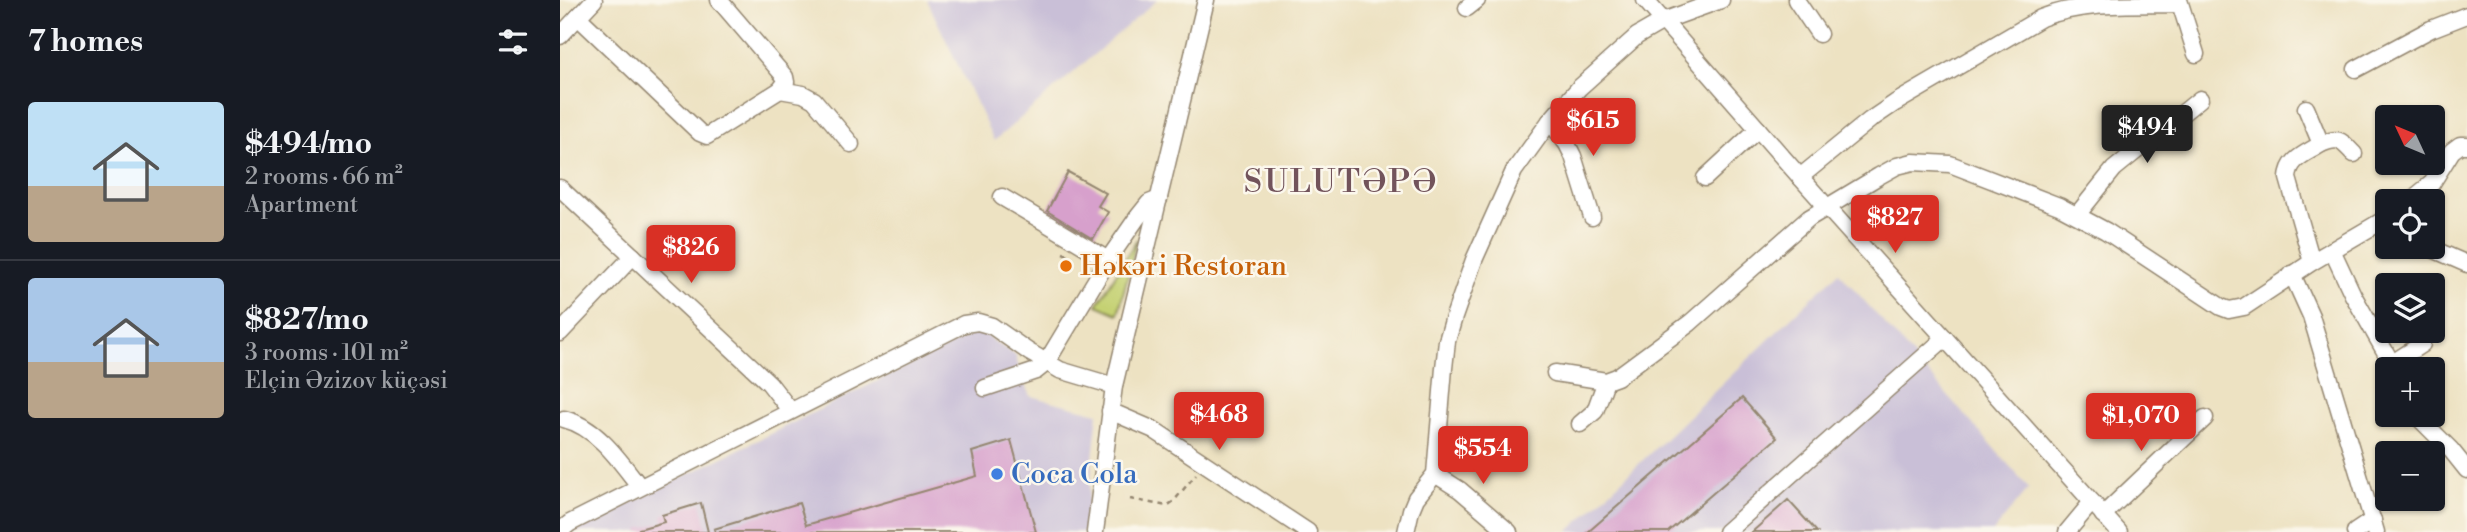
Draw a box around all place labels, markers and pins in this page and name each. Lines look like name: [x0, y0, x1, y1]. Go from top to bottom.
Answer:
pin: $615: [1552, 99, 1634, 158]
pin: $494: [2106, 106, 2188, 165]
pin: $827: [1854, 196, 1936, 255]
pin: $826: [650, 226, 732, 285]
place label: Həkəri Restoran: [1080, 249, 1287, 284]
marker: Həkəri Restoran: [1058, 258, 1074, 274]
pin: $468: [1178, 392, 1260, 452]
pin: $1,070: [2084, 393, 2198, 453]
pin: $554: [1442, 426, 1524, 486]
place label: Coca Cola: [1011, 457, 1138, 492]
marker: Coca Cola: [989, 466, 1005, 482]

